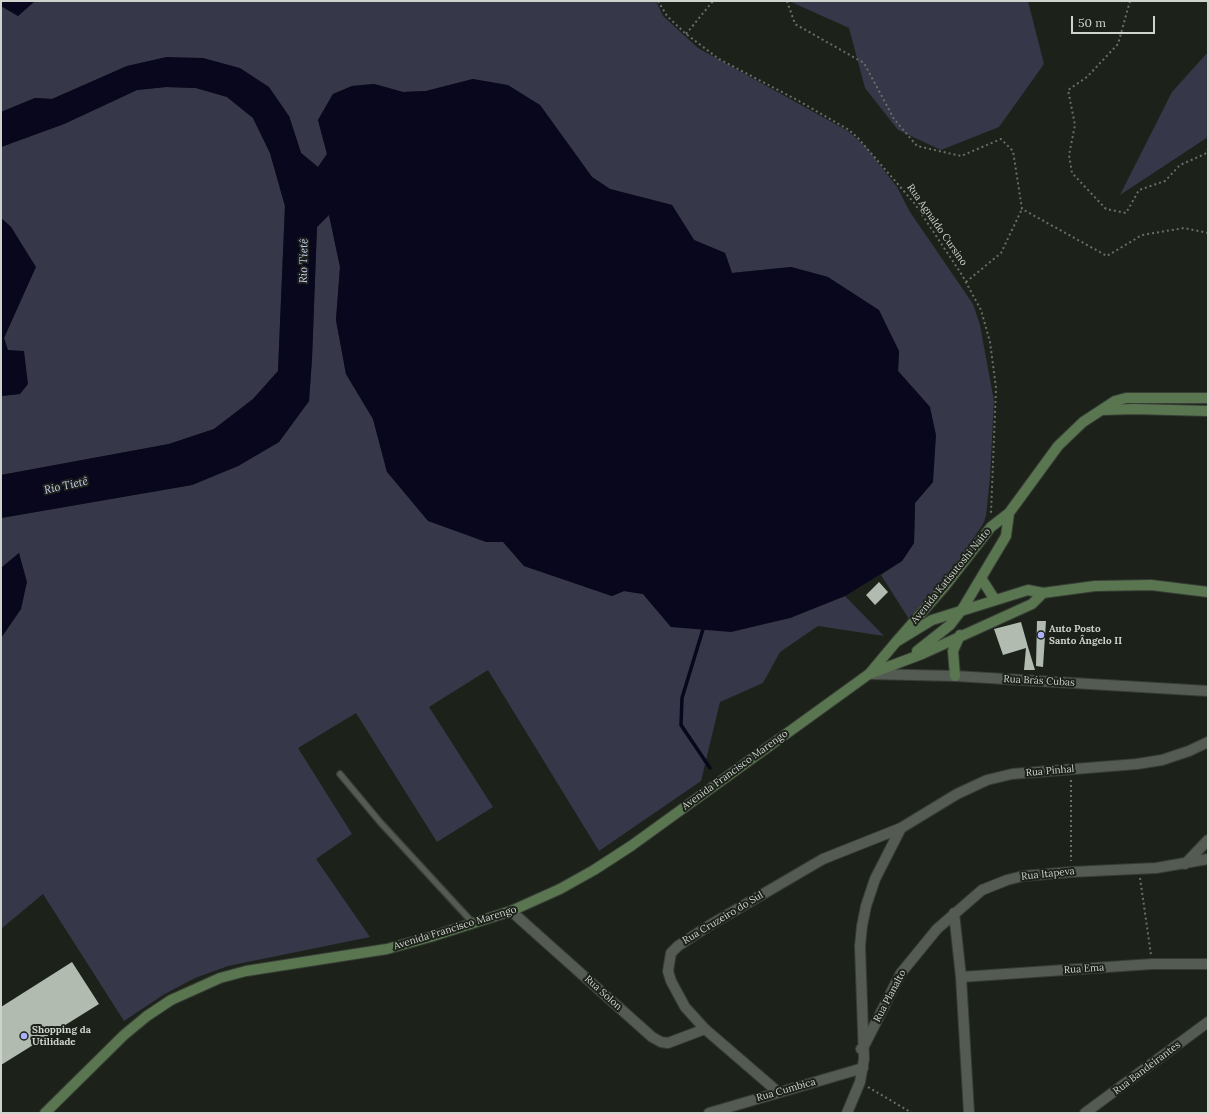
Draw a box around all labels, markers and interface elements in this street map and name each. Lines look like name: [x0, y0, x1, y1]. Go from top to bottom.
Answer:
scale bar: [1073, 8, 1157, 34]
text: 50 m: [1078, 15, 1106, 30]
street label: Rua Agnaldo Cursino: [904, 182, 970, 268]
water label: Rio Tietê: [297, 239, 311, 283]
water label: Rio Tietê: [43, 475, 89, 497]
street label: Avenida Katisutoshi Naito: [909, 526, 993, 626]
place label: Auto Posto Santo Ângelo II: [1049, 623, 1122, 646]
marker: Auto Posto Santo Ângelo II: [1036, 630, 1046, 640]
street label: Rua Brás Cubas: [1003, 673, 1075, 689]
street label: Avenida Francisco Marengo: [680, 728, 790, 812]
street label: Rua Pinhal: [1025, 763, 1075, 779]
street label: Rua Itapeva: [1021, 865, 1075, 883]
street label: Rua Cruzeiro do Sul: [680, 889, 766, 947]
street label: Avenida Francisco Marengo: [392, 904, 518, 952]
street label: Rua Ema: [1063, 962, 1105, 976]
street label: Rua Planalto: [871, 968, 909, 1024]
street label: Rua Solon: [582, 973, 624, 1013]
place label: Shopping da Utilidade: [32, 1024, 91, 1048]
marker: Shopping da Utilidade: [19, 1031, 29, 1041]
street label: Rua Bandeirantes: [1111, 1039, 1183, 1097]
street label: Rua Cumbica: [755, 1076, 817, 1104]

